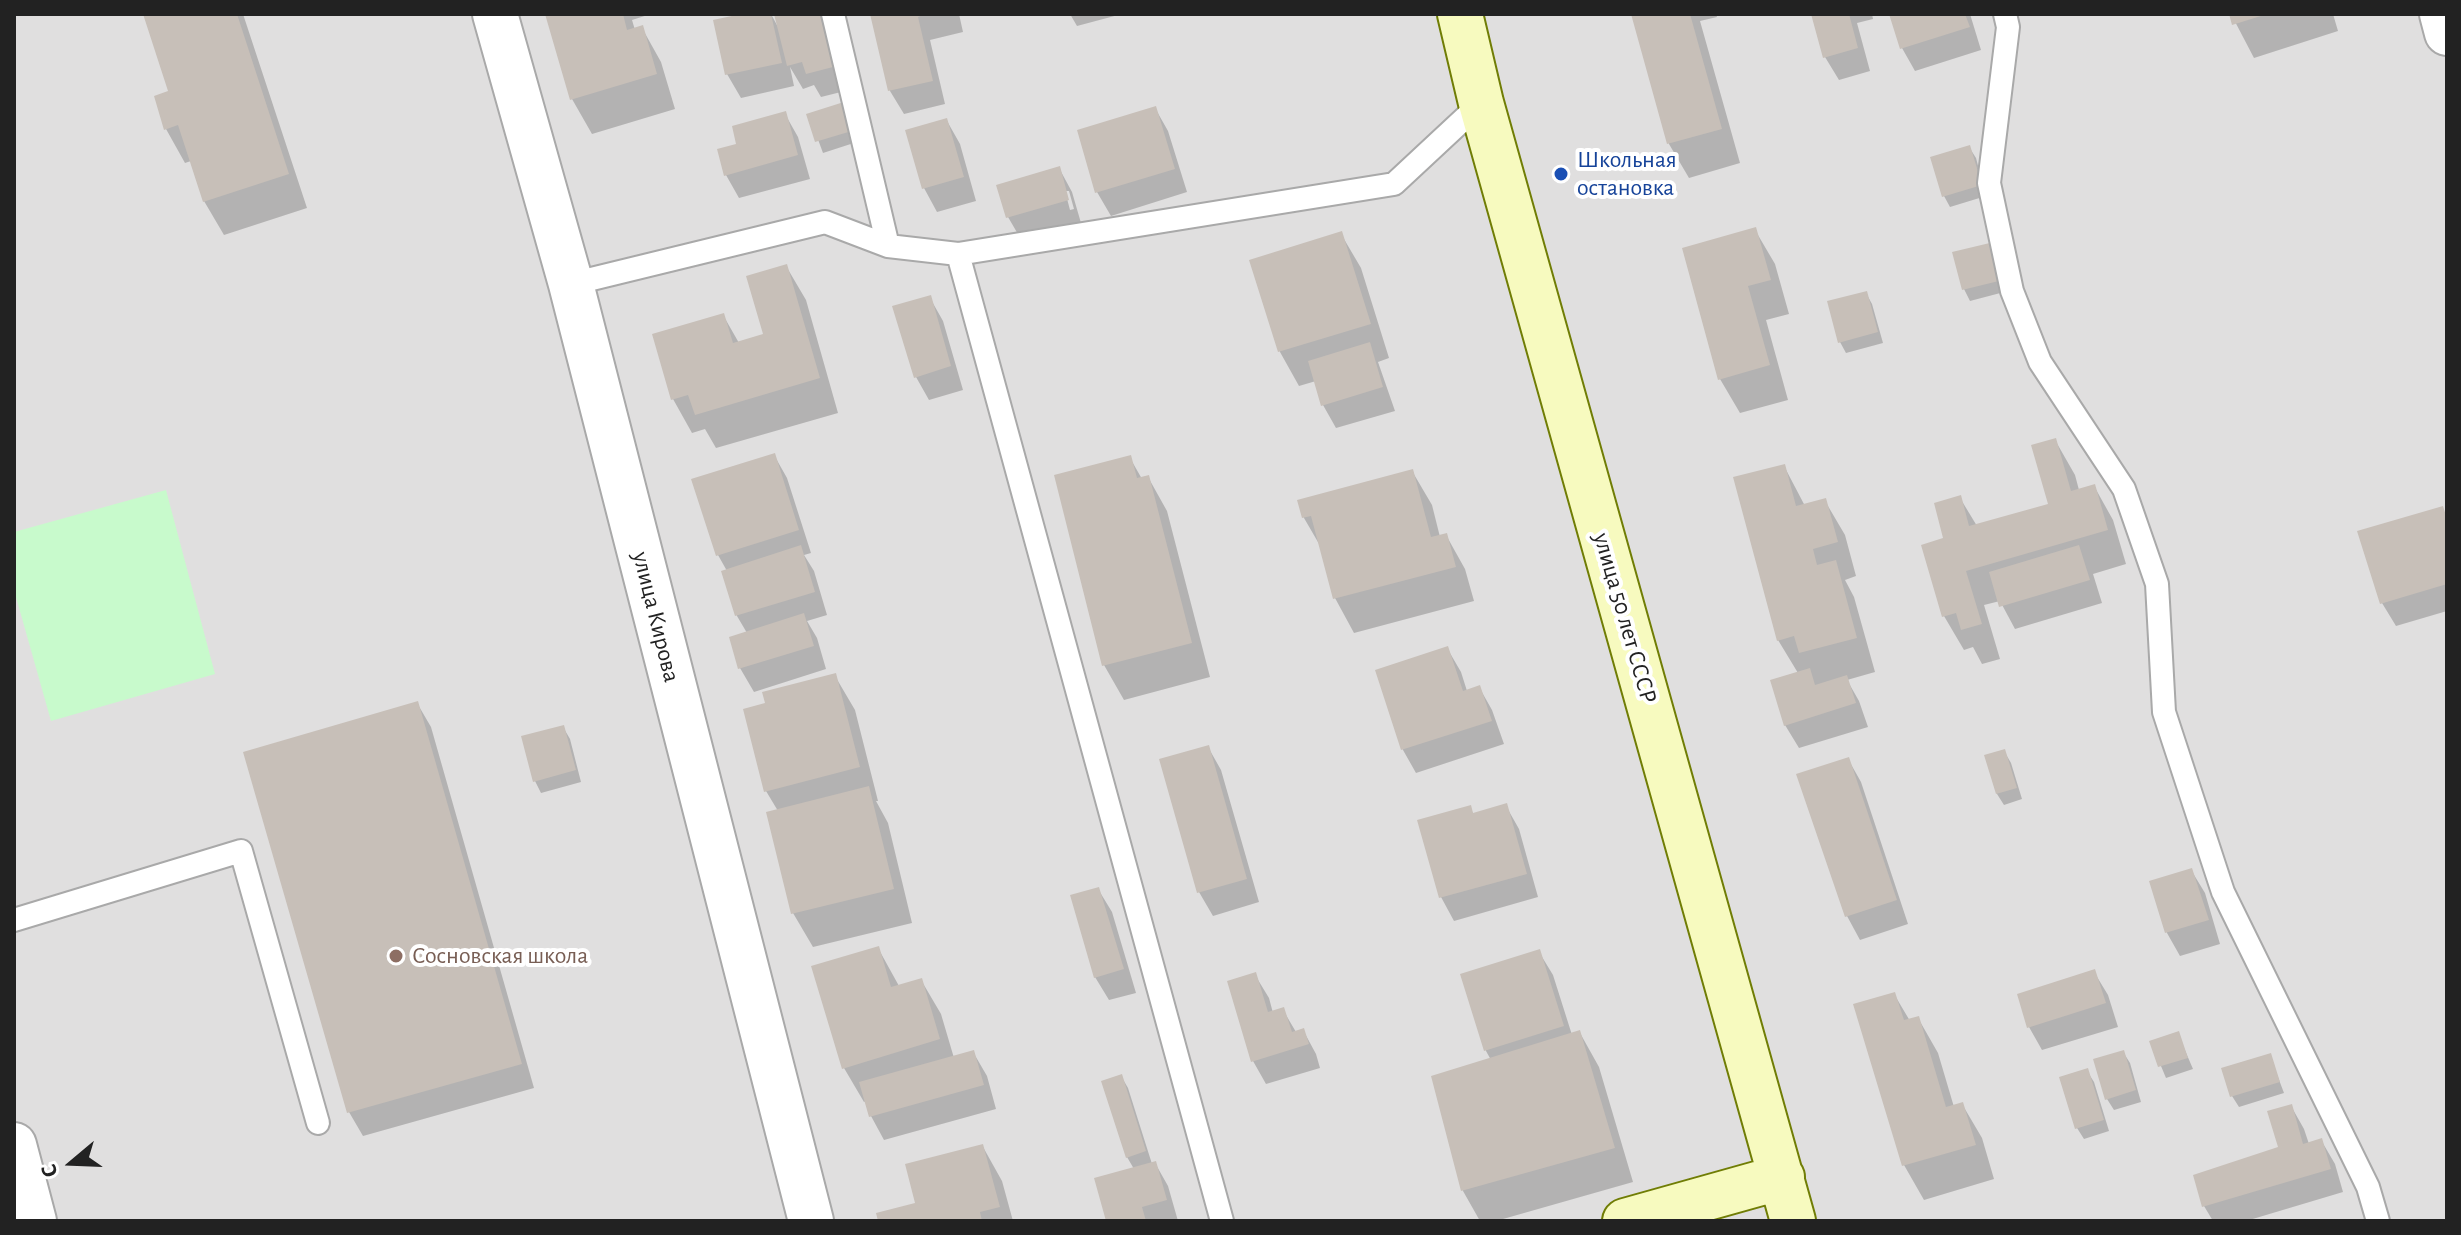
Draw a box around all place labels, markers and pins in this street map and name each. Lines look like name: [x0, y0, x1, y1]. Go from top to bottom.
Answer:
place label: Школьная остановка: [1577, 146, 1677, 202]
marker: Школьная остановка: [1552, 165, 1570, 183]
place label: Сосновская школа: [412, 942, 588, 970]
marker: Сосновская школа: [387, 947, 405, 965]

